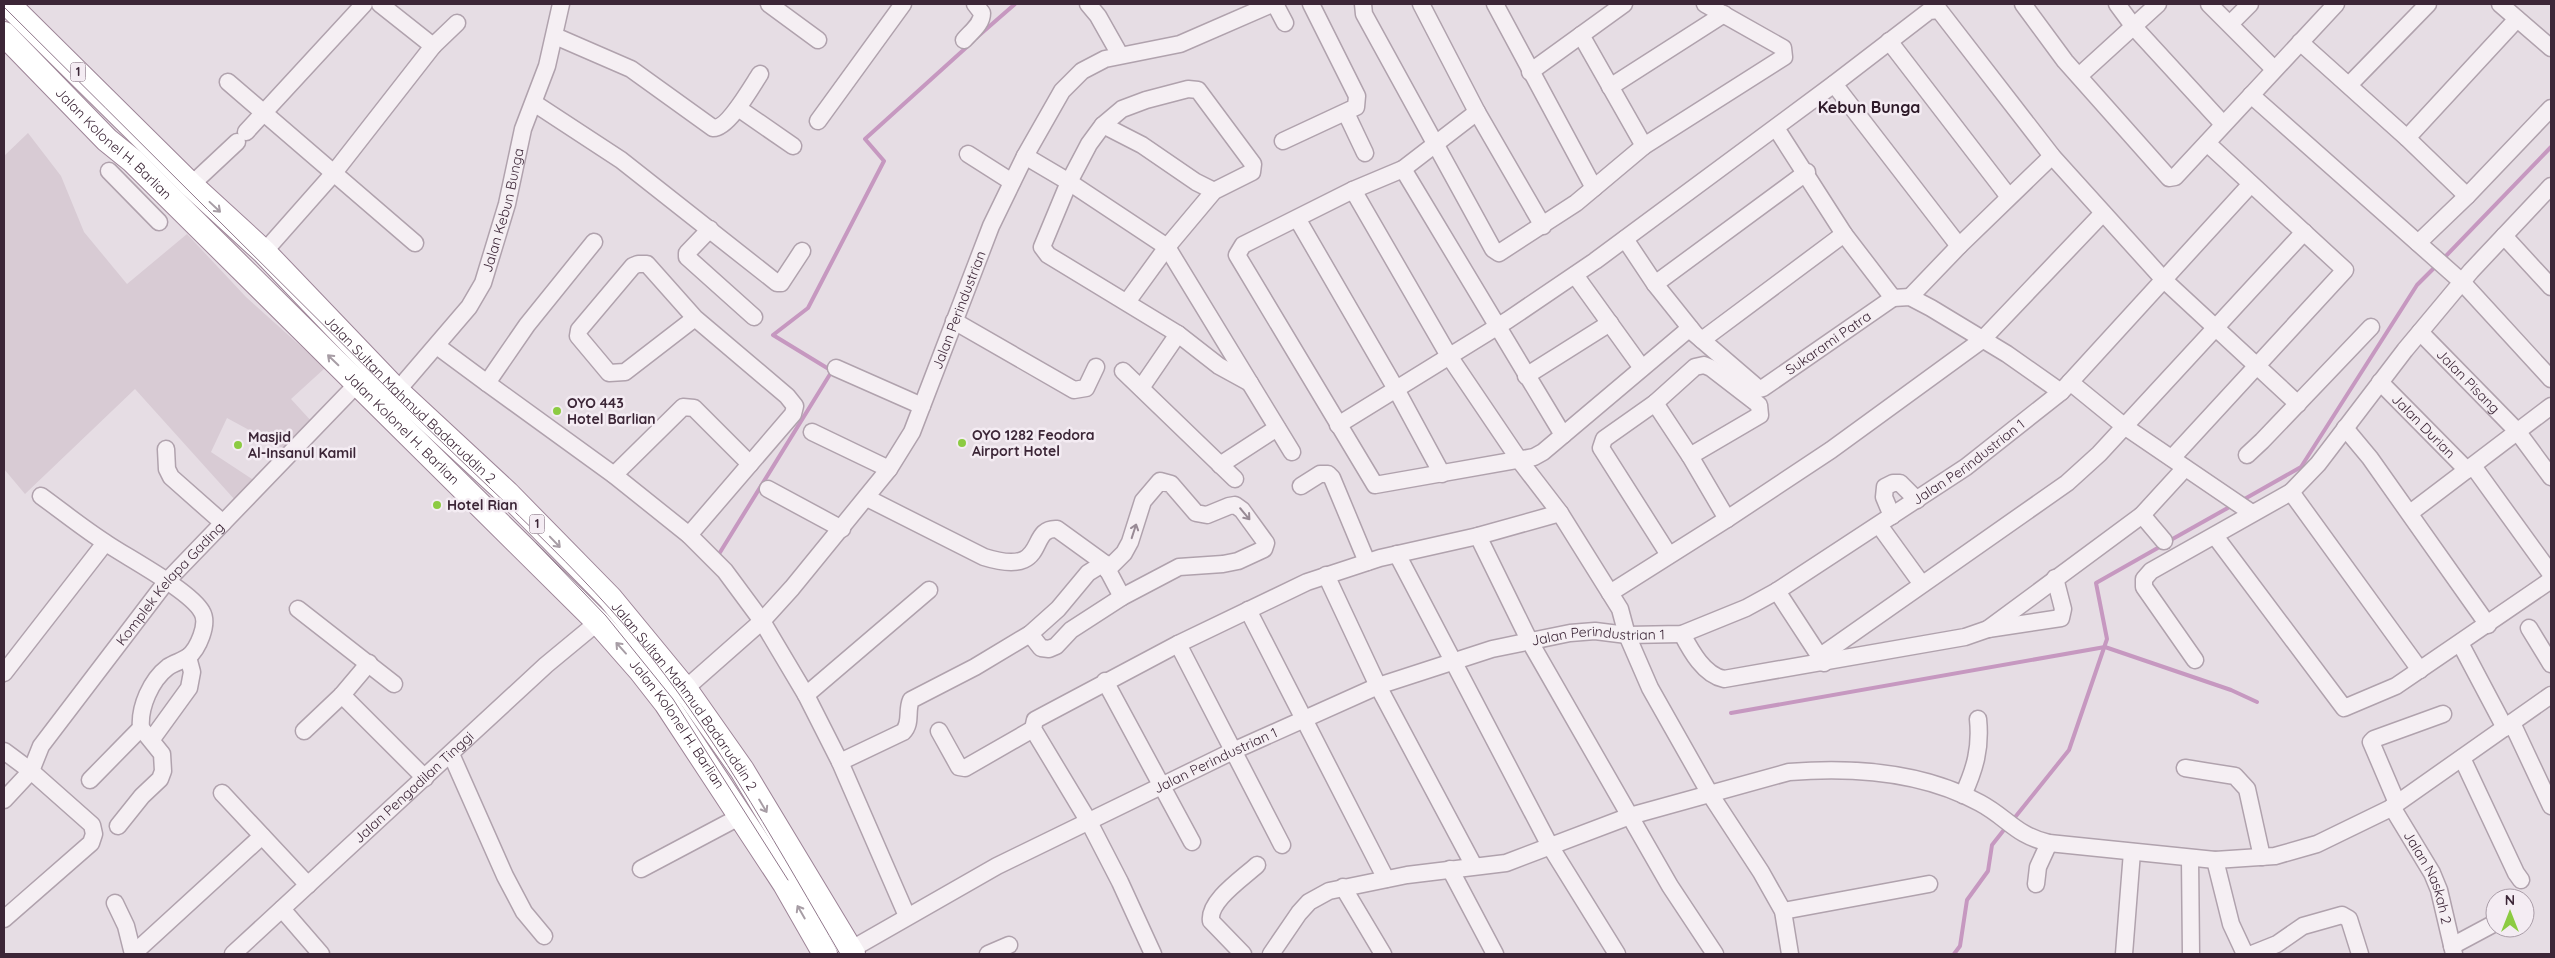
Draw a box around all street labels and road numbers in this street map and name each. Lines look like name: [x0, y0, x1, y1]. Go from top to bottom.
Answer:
road number: 1: [70, 62, 86, 82]
street label: Jalan Kolonel H. Barlian: [52, 83, 176, 203]
street label: Jalan Kebun Bunga: [478, 146, 528, 275]
street label: Jalan Perindustrian: [928, 248, 990, 372]
street label: Sukarami Patra: [1782, 307, 1875, 379]
street label: Jalan Sultan Mahmud Badaruddin 2: [320, 312, 500, 487]
street label: Jalan Pisang: [2433, 345, 2504, 417]
street label: Jalan Kolonel H. Barlian: [341, 367, 463, 489]
street label: Jalan Durian: [2388, 390, 2459, 462]
street label: Jalan Perindustrian 1: [1909, 415, 2028, 509]
road number: 1: [530, 514, 544, 534]
street label: Komplek Kelapa Gading: [112, 518, 228, 649]
street label: Jalan Sultan Mahmud Badaruddin 2: [607, 597, 761, 794]
street label: Jalan Perindustrian 1: [1529, 622, 1665, 650]
street label: Jalan Kolonel H. Barlian: [625, 655, 729, 792]
street label: Jalan Perindustrian 1: [1151, 723, 1280, 797]
street label: Jalan Pengadilan Tinggi: [350, 727, 477, 847]
street label: Jalan Naskah 2: [2400, 828, 2456, 926]

